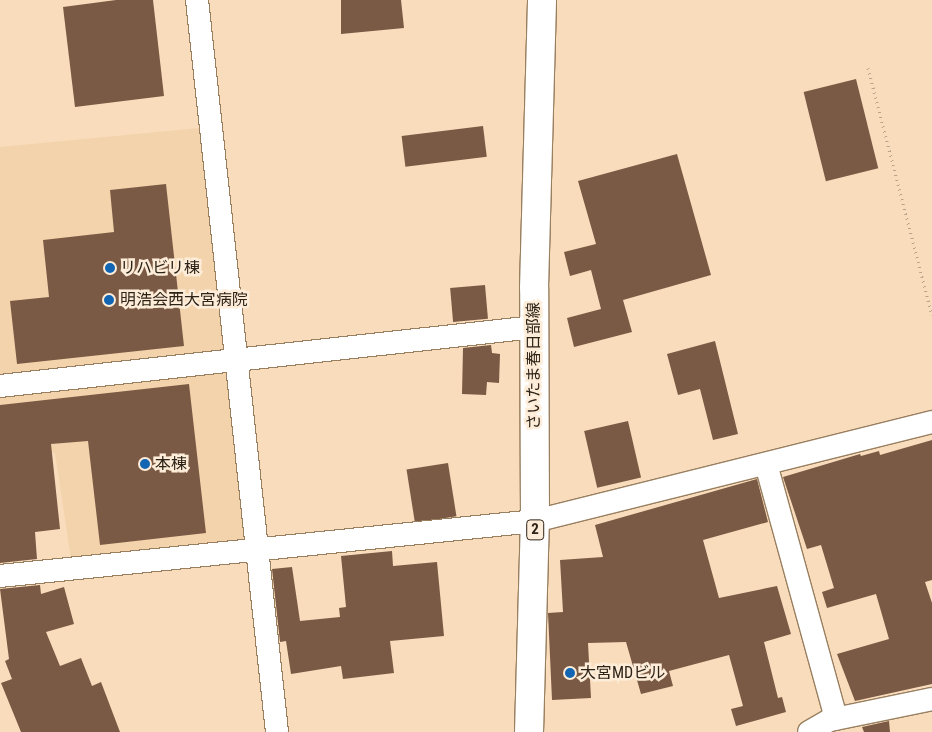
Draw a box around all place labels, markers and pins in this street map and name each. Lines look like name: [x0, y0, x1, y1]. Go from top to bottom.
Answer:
place label: リハビリ棟: [120, 258, 200, 278]
marker: リハビリ棟: [104, 262, 116, 274]
place label: 明浩会西大宮病院: [120, 290, 248, 310]
marker: 明浩会西大宮病院: [102, 293, 116, 307]
place label: 本棟: [155, 454, 187, 474]
marker: 本棟: [139, 458, 151, 470]
place label: 大宮MDビル: [580, 663, 665, 683]
marker: 大宮MDビル: [564, 667, 576, 679]

